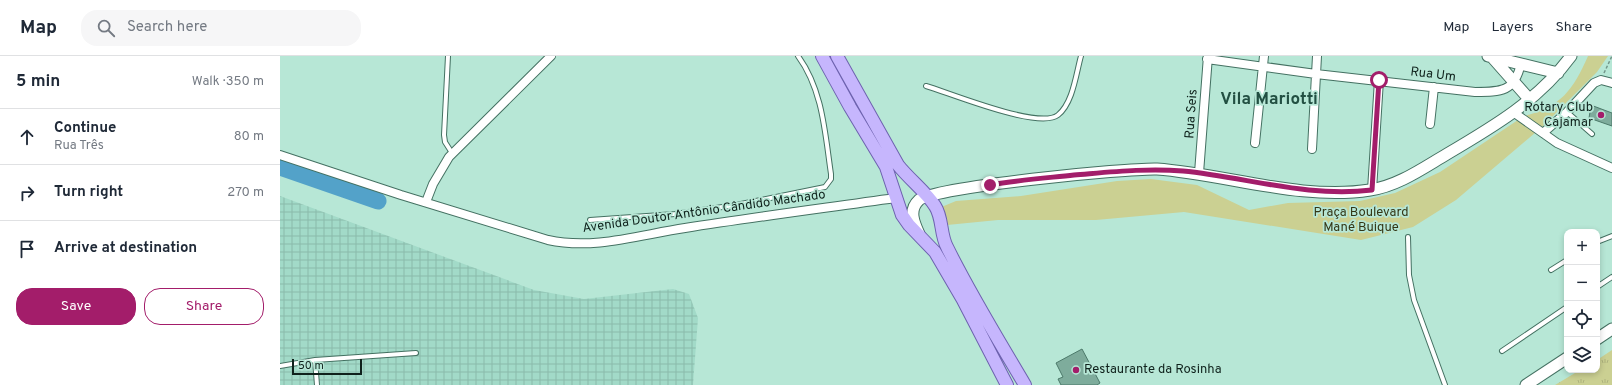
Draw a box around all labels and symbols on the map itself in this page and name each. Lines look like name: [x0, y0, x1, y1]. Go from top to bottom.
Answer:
street label: Rua Um: [1409, 64, 1457, 86]
route start: [1370, 71, 1388, 89]
street label: Rua Seis: [1182, 89, 1202, 139]
district label: Vila Mariotti: [1220, 89, 1318, 111]
place label: Rotary Club Cajamar: [1524, 100, 1593, 131]
marker: Rotary Club Cajamar: [1596, 110, 1606, 120]
route end: [981, 176, 999, 194]
street label: Avenida Doutor Antônio Cândido Machado: [581, 187, 827, 237]
park label: Praça Boulevard Mané Buique: [1313, 205, 1409, 236]
scale bar: [292, 357, 362, 376]
place label: Restaurante da Rosinha: [1084, 362, 1222, 378]
marker: Restaurante da Rosinha: [1071, 365, 1081, 375]

